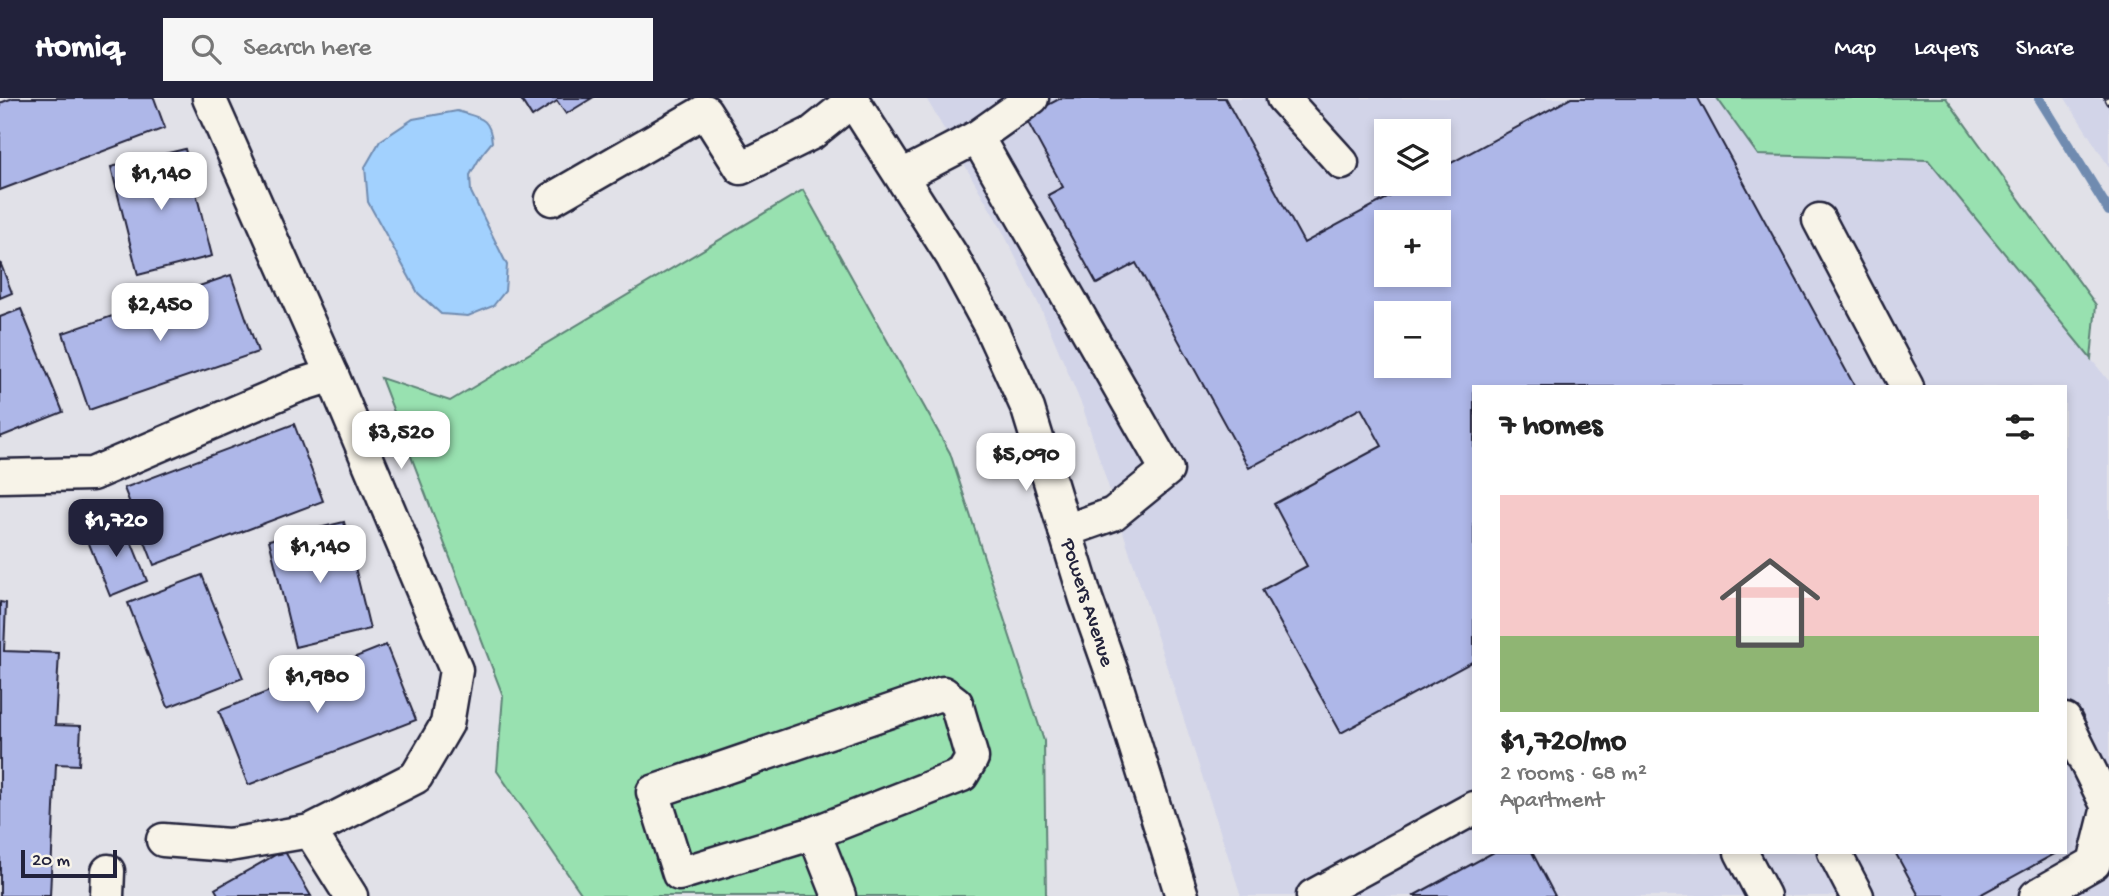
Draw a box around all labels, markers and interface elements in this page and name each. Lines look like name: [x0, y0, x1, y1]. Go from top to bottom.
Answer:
search box: [163, 18, 653, 81]
text: Homiq: [35, 30, 121, 68]
icon: search: [187, 30, 225, 68]
text: Search here: [243, 34, 371, 65]
text: Map: [1834, 35, 1876, 64]
text: Layers: [1914, 35, 1978, 64]
text: Share: [2016, 35, 2074, 64]
map controls: [1374, 119, 1451, 378]
button: layers: [1374, 119, 1451, 196]
pin: $1,140: [104, 152, 218, 212]
text: $1,140: [131, 161, 191, 188]
button: +: [1374, 210, 1451, 287]
pin: $2,450: [103, 284, 217, 343]
text: $2,450: [128, 292, 192, 319]
button: −: [1374, 301, 1451, 378]
icon: filters: [2001, 408, 2039, 446]
text: 7 homes: [1500, 410, 1602, 445]
pin: $3,520: [344, 412, 458, 471]
text: $3,520: [368, 420, 434, 447]
pin: $5,090: [969, 434, 1083, 493]
text: $5,090: [992, 442, 1060, 469]
pin: $1,720: [59, 500, 173, 559]
text: $1,720: [84, 508, 148, 535]
pin: $1,140: [263, 526, 377, 585]
text: $1,140: [290, 534, 350, 561]
street label: Powers Avenue: [1053, 535, 1118, 671]
icon: home: [1707, 540, 1833, 666]
pin: $1,980: [260, 656, 374, 715]
text: $1,980: [285, 664, 349, 691]
text: $1,720/mo: [1500, 726, 1626, 761]
text: 2 rooms · 68 m²: [1500, 761, 1647, 788]
text: Apartment: [1500, 788, 1604, 815]
scale bar: [21, 847, 117, 879]
text: 20 m: [32, 850, 70, 873]

